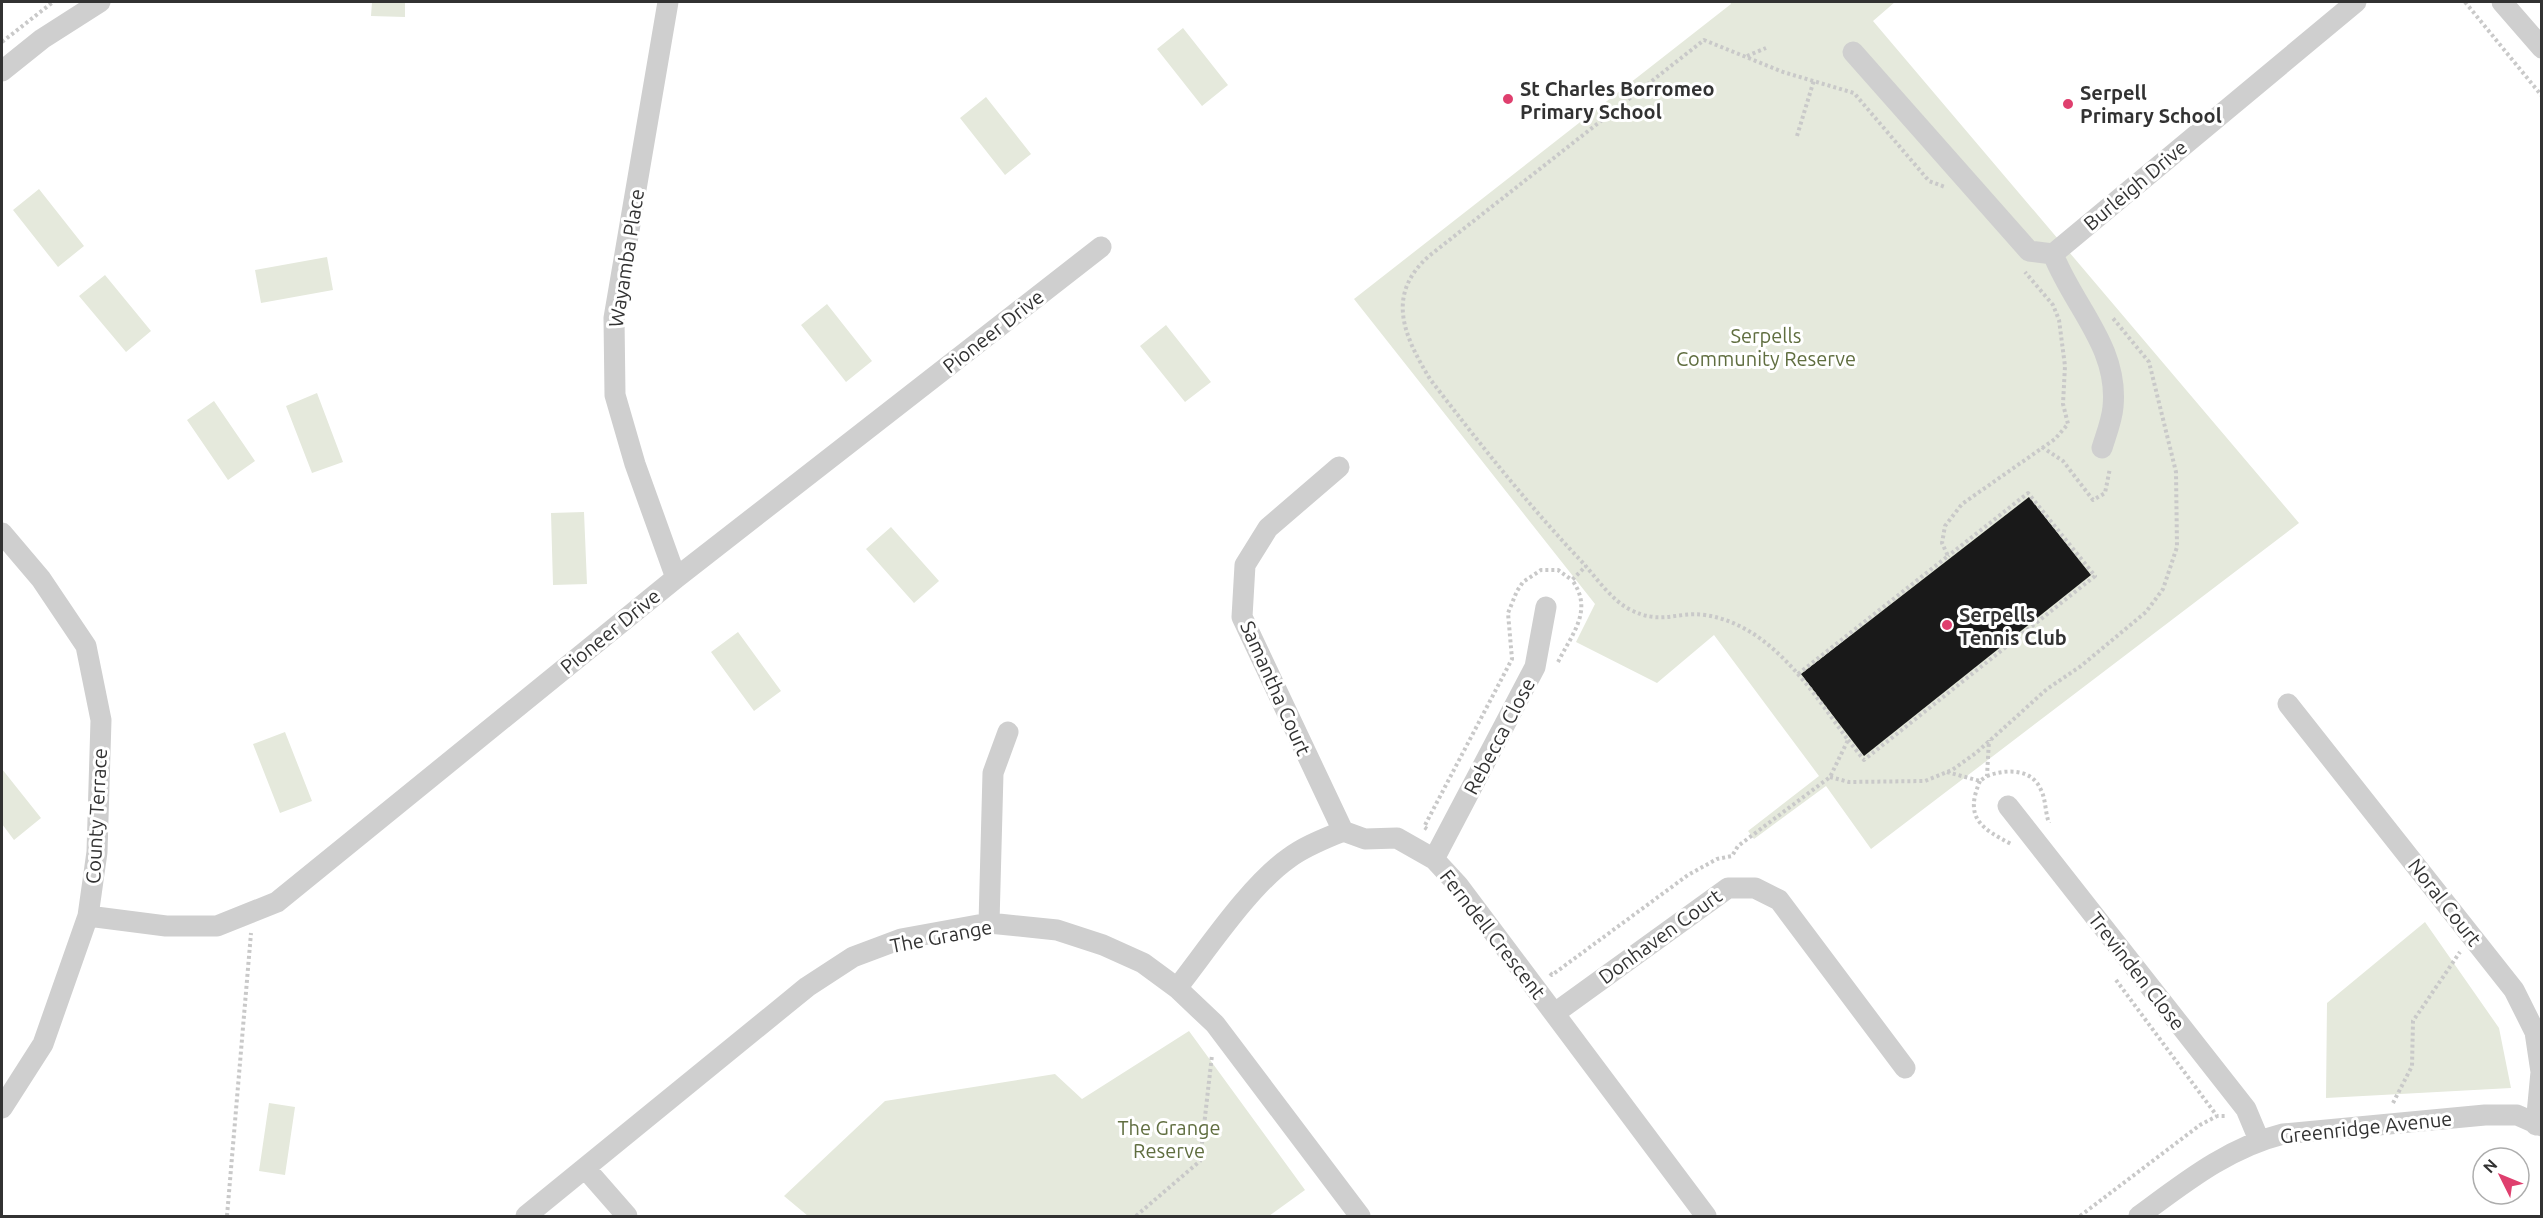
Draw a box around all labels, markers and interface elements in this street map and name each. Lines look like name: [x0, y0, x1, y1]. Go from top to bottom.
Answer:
place label: St Charles Borromeo Primary School: [1520, 77, 1714, 123]
place label: Serpell Primary School: [2080, 81, 2222, 127]
marker: St Charles Borromeo Primary School: [1501, 92, 1515, 106]
marker: Serpell Primary School: [2061, 97, 2075, 111]
street label: Burleigh Drive: [2079, 135, 2191, 235]
street label: Wayamba Place: [604, 187, 648, 329]
street label: Pioneer Drive: [938, 285, 1048, 377]
park label: Serpells Community Reserve: [1676, 324, 1856, 370]
street label: Pioneer Drive: [556, 584, 664, 678]
place label: Serpells Tennis Club: [1959, 603, 2067, 649]
street label: Samantha Court: [1236, 617, 1316, 759]
marker: Serpells Tennis Club: [1940, 618, 1954, 632]
street label: Rebecca Close: [1459, 674, 1539, 798]
street label: County Terrace: [81, 748, 111, 884]
street label: Noral Court: [2404, 854, 2486, 950]
street label: Ferndell Crescent: [1435, 865, 1551, 1003]
street label: Donhaven Court: [1594, 884, 1726, 988]
street label: Trevinden Close: [2084, 908, 2190, 1034]
street label: The Grange: [888, 915, 994, 957]
street label: Greenridge Avenue: [2279, 1107, 2453, 1147]
park label: The Grange Reserve: [1117, 1116, 1221, 1162]
north arrow: [2471, 1146, 2531, 1206]
text: N: [2479, 1155, 2501, 1176]

